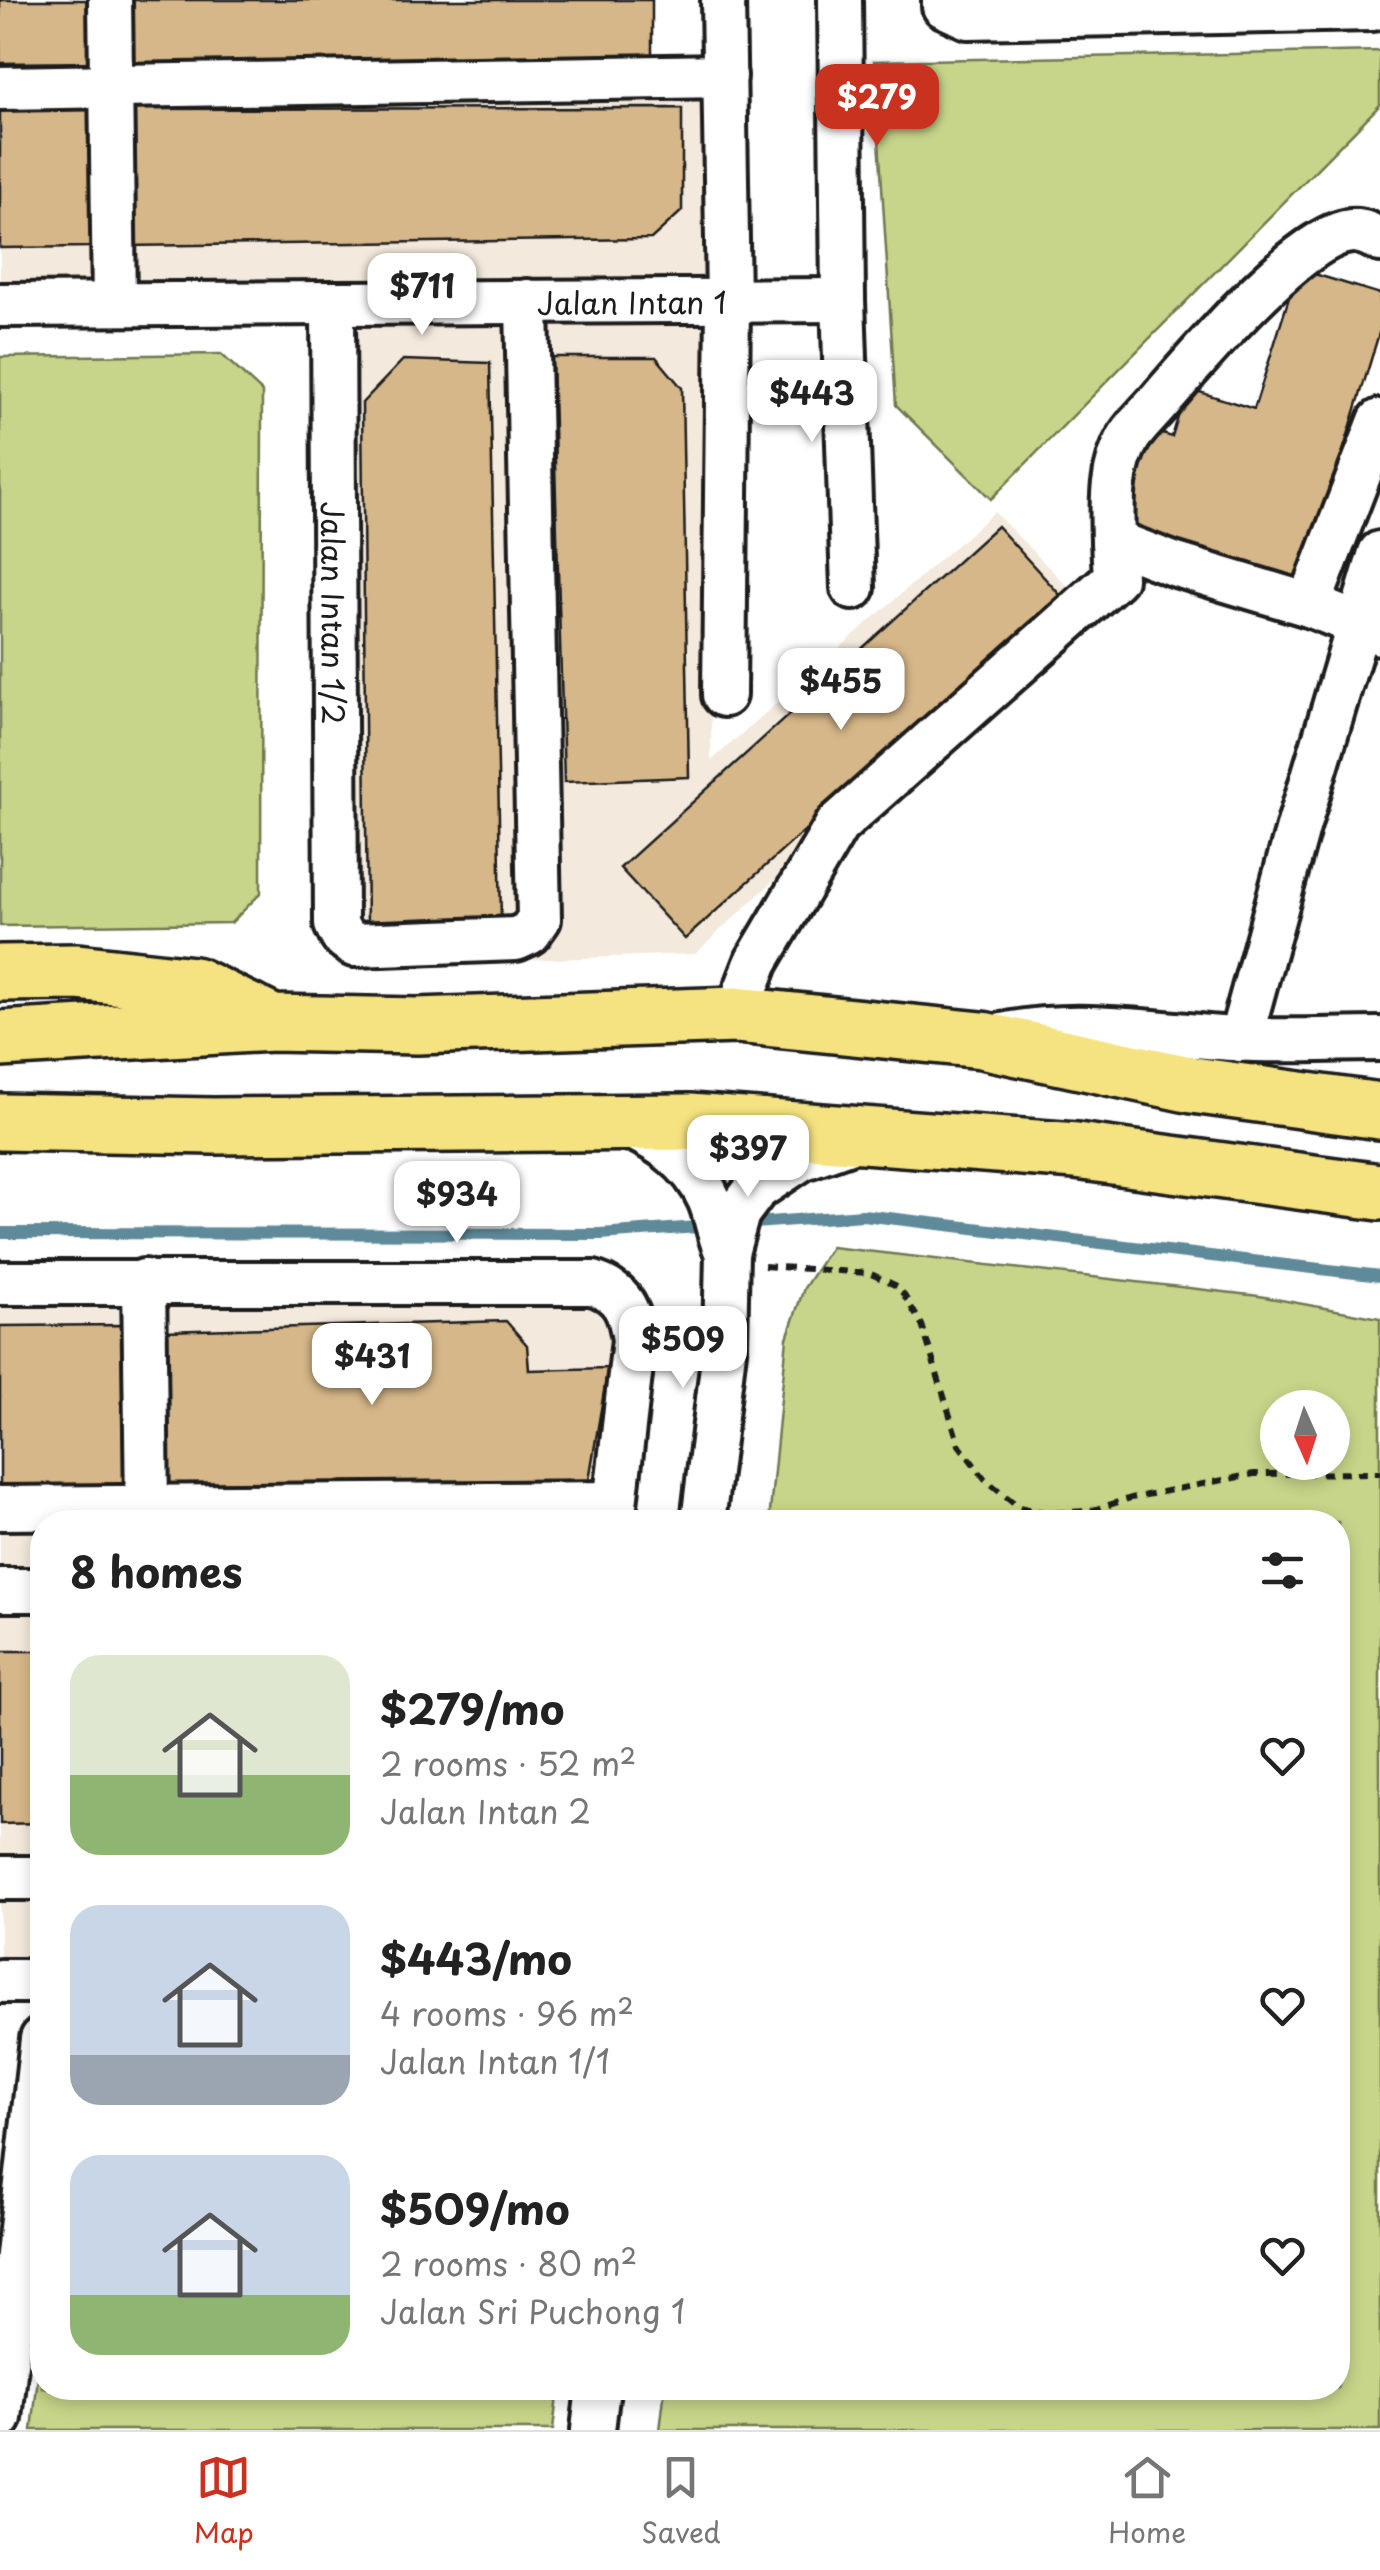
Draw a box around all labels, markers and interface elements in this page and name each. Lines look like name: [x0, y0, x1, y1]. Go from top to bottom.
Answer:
pin: $279: [818, 64, 936, 149]
text: $279: [837, 72, 917, 120]
pin: $711: [363, 253, 481, 338]
text: $711: [389, 261, 455, 309]
street label: Jalan Intan 1: [537, 278, 727, 324]
pin: $443: [753, 360, 871, 445]
text: $443: [769, 368, 855, 416]
street label: Jalan Intan 1/2: [311, 501, 358, 725]
pin: $455: [782, 648, 900, 733]
text: $455: [800, 656, 882, 704]
pin: $397: [689, 1115, 807, 1200]
text: $397: [709, 1123, 787, 1171]
pin: $934: [398, 1161, 516, 1246]
text: $934: [416, 1169, 498, 1217]
pin: $509: [624, 1306, 742, 1391]
text: $509: [641, 1314, 725, 1362]
pin: $431: [313, 1323, 431, 1408]
text: $431: [334, 1331, 410, 1379]
north arrow: [1260, 1390, 1350, 1480]
map controls: [1260, 1390, 1350, 1480]
text: 8 homes: [70, 1539, 243, 1602]
icon: filters: [1255, 1543, 1310, 1598]
text: $279/mo: [380, 1676, 564, 1739]
icon: home: [150, 1695, 270, 1815]
icon: heart: [1255, 1728, 1310, 1783]
text: 2 rooms · 52 m²: [380, 1739, 636, 1787]
text: Jalan Intan 2: [380, 1787, 591, 1835]
text: $443/mo: [380, 1926, 572, 1989]
icon: home: [150, 1945, 270, 2065]
icon: heart: [1255, 1978, 1310, 2033]
text: 4 rooms · 96 m²: [380, 1989, 634, 2037]
text: Jalan Intan 1/1: [380, 2037, 610, 2085]
text: $509/mo: [380, 2176, 570, 2239]
icon: home: [150, 2195, 270, 2315]
icon: heart: [1255, 2228, 1310, 2283]
text: 2 rooms · 80 m²: [380, 2239, 637, 2287]
text: Jalan Sri Puchong 1: [380, 2287, 685, 2335]
tab: Map: [194, 2450, 254, 2553]
tab: Saved: [641, 2450, 721, 2553]
tab: Home: [1108, 2450, 1186, 2553]

